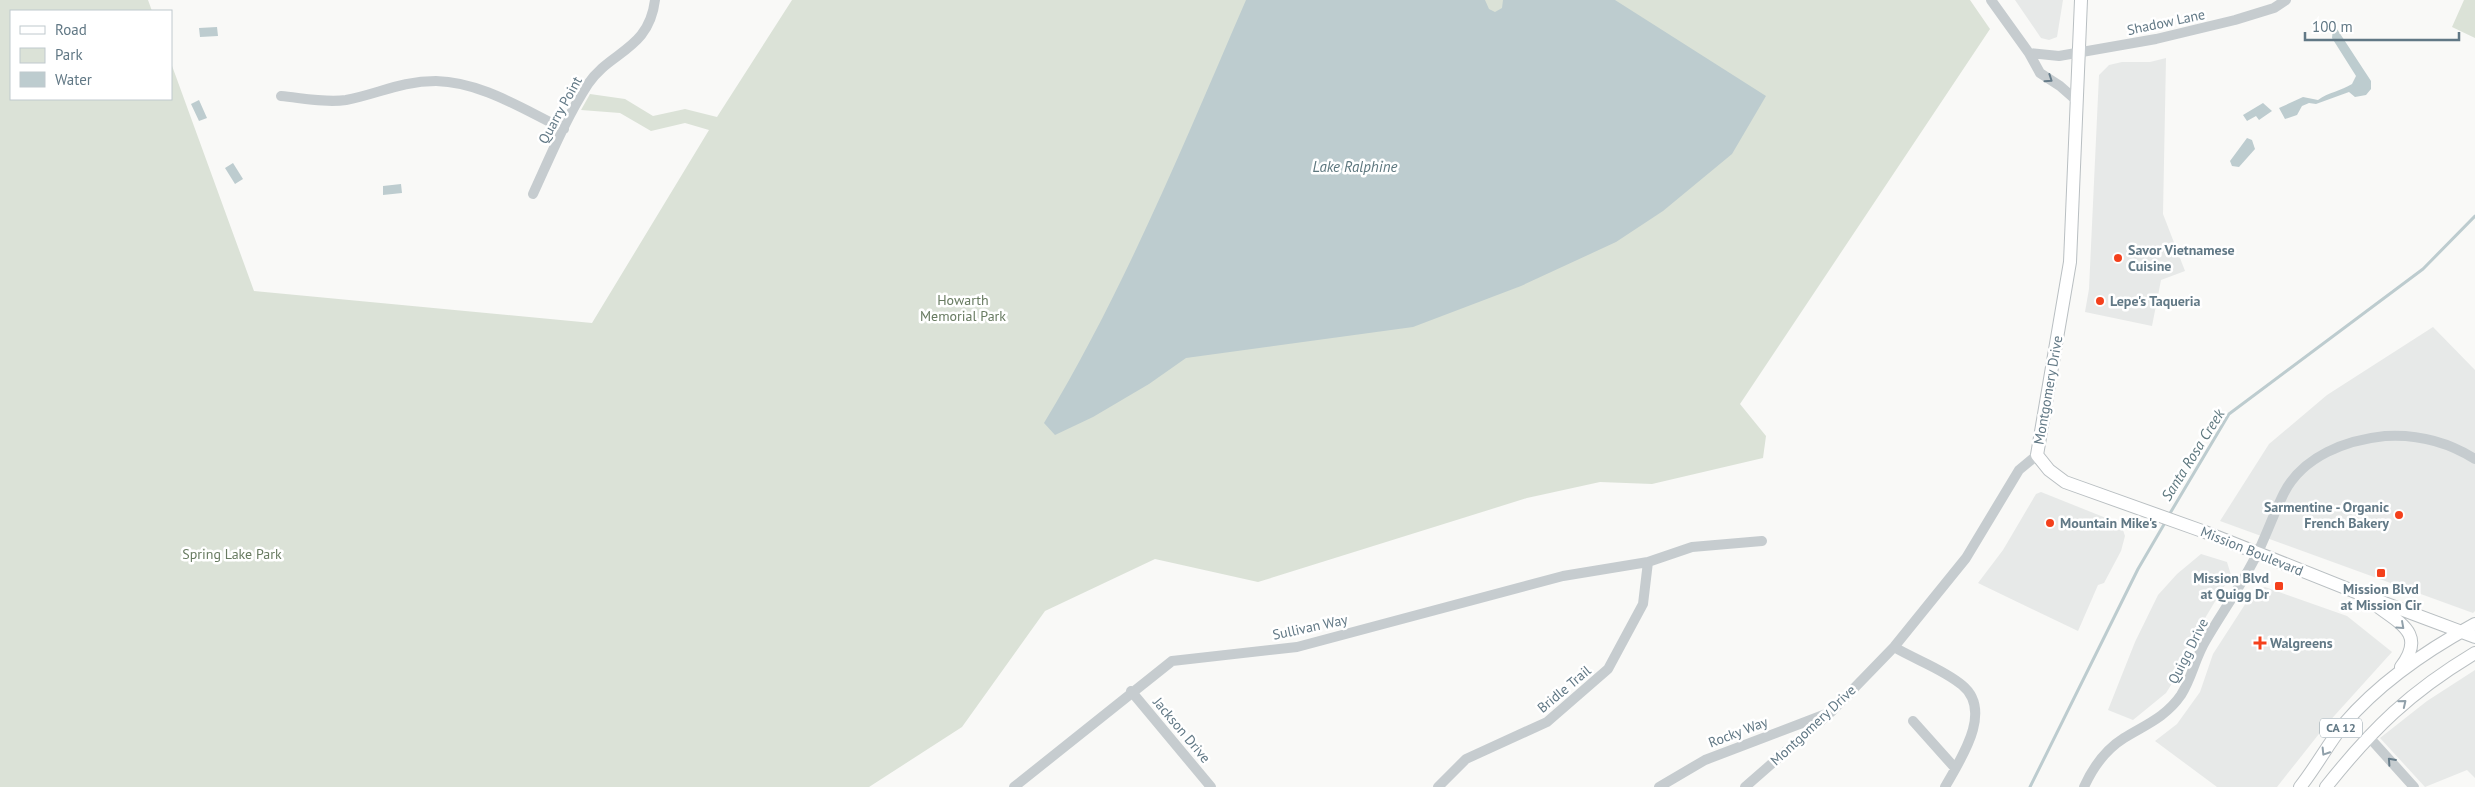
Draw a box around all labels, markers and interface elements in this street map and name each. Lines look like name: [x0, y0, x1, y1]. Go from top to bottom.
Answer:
street label: Shadow Lane: [2125, 5, 2207, 39]
legend: [10, 10, 172, 100]
scale bar: [2305, 10, 2459, 42]
text: 100 m: [2312, 17, 2353, 36]
text: Road: [55, 20, 87, 39]
text: Park: [55, 45, 83, 64]
text: Water: [55, 70, 92, 89]
street label: Quarry Point: [534, 73, 586, 147]
one-way arrow: [2044, 73, 2053, 82]
water label: Lake Ralphine: [1313, 157, 1398, 176]
place label: Savor Vietnamese Cuisine: [2128, 241, 2235, 275]
marker: Savor Vietnamese Cuisine: [2112, 252, 2124, 264]
park label: Howarth Memorial Park: [920, 291, 1006, 325]
place label: Lepe's Taqueria: [2110, 292, 2201, 310]
marker: Lepe's Taqueria: [2094, 295, 2106, 307]
street label: Montgomery Drive: [2030, 334, 2066, 446]
water label: Santa Rosa Creek: [2157, 404, 2229, 504]
place label: Sarmentine - Organic French Bakery: [2264, 498, 2389, 532]
marker: Sarmentine - Organic French Bakery: [2393, 509, 2405, 521]
place label: Mountain Mike's: [2060, 514, 2157, 532]
marker: Mountain Mike's: [2044, 517, 2056, 529]
street label: Mission Boulevard: [2198, 522, 2306, 580]
park label: Spring Lake Park: [182, 545, 282, 563]
marker: Mission Blvd at Mission Cir: [2375, 567, 2387, 579]
place label: Mission Blvd at Quigg Dr: [2193, 569, 2269, 603]
marker: Mission Blvd at Quigg Dr: [2273, 580, 2285, 592]
place label: Mission Blvd at Mission Cir: [2341, 580, 2422, 614]
street label: Sullivan Way: [1271, 610, 1350, 644]
street label: Quigg Drive: [2164, 615, 2212, 687]
one-way arrow: [2396, 620, 2405, 629]
place label: Walgreens: [2270, 634, 2333, 652]
marker: Walgreens: [2254, 637, 2266, 649]
street label: Bridle Trail: [1533, 661, 1595, 717]
street label: Montgomery Drive: [1767, 681, 1859, 769]
street label: Jackson Drive: [1149, 693, 1215, 767]
one-way arrow: [2398, 699, 2407, 708]
street label: Rocky Way: [1706, 712, 1771, 752]
road number: CA 12: [2320, 718, 2362, 738]
one-way arrow: [2321, 747, 2331, 756]
one-way arrow: [2388, 758, 2397, 767]

